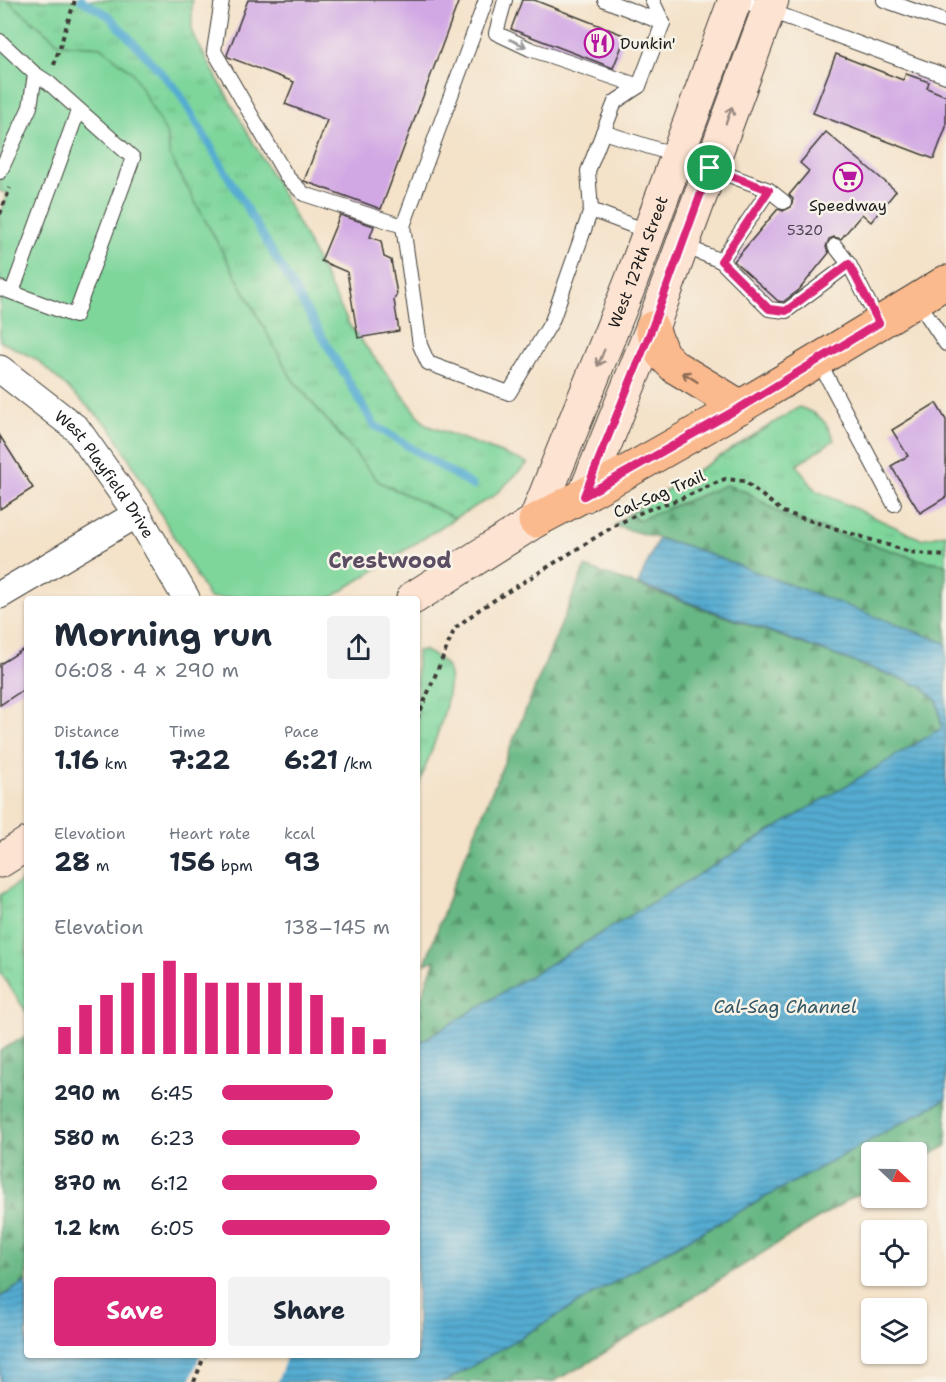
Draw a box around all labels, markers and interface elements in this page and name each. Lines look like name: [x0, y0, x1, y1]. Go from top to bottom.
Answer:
restaurant icon: Dunkin': [583, 27, 615, 59]
place label: Dunkin': [620, 33, 676, 54]
one-way arrow: [508, 38, 526, 50]
one-way arrow: [725, 107, 736, 125]
pin: [684, 142, 735, 193]
icon: arrive: [693, 151, 726, 184]
supermarket icon: Speedway: [832, 161, 864, 193]
street label: West 127th Street: [603, 193, 672, 331]
place label: Speedway: [809, 195, 887, 216]
house number: 5320: [787, 221, 823, 239]
one-way arrow: [594, 348, 605, 367]
one-way arrow: [682, 371, 699, 384]
street label: West Playfield Drive: [51, 405, 159, 542]
street label: Cal-Sag Trail: [610, 465, 708, 523]
district label: Crestwood: [328, 546, 452, 575]
text: Morning run: [54, 612, 272, 657]
button: share: [327, 616, 390, 679]
text: 06:08 · 4 × 290 m: [54, 657, 239, 683]
text: Distance: [54, 721, 120, 742]
text: Time: [169, 721, 206, 742]
text: Pace: [284, 721, 319, 742]
text: 1.16: [54, 742, 99, 777]
text: 7:22: [169, 742, 230, 777]
text: 6:21: [284, 742, 338, 777]
text: km: [99, 753, 127, 774]
text: /km: [338, 753, 372, 774]
text: Elevation: [54, 823, 126, 844]
text: Heart rate: [169, 823, 251, 844]
text: kcal: [284, 823, 315, 844]
text: 28: [54, 844, 90, 879]
text: 156: [169, 844, 215, 879]
text: 93: [284, 844, 320, 879]
text: m: [90, 855, 109, 876]
text: bpm: [215, 855, 253, 876]
text: Elevation: [54, 914, 144, 940]
text: 138–145 m: [284, 914, 390, 940]
water label: Cal-Sag Channel: [713, 995, 857, 1019]
text: 290 m: [54, 1080, 120, 1106]
text: 6:45: [150, 1080, 193, 1106]
text: 580 m: [54, 1125, 119, 1151]
text: 6:23: [150, 1125, 195, 1151]
north arrow: [861, 1142, 927, 1208]
map controls: [861, 1142, 927, 1364]
text: 870 m: [54, 1170, 121, 1196]
text: 6:12: [150, 1170, 189, 1196]
text: 1.2 km: [54, 1215, 120, 1241]
text: 6:05: [150, 1215, 194, 1241]
button: locate: [861, 1220, 927, 1286]
button: Save: [54, 1277, 216, 1346]
button: Share: [228, 1277, 390, 1346]
button: layers: [861, 1298, 927, 1364]

